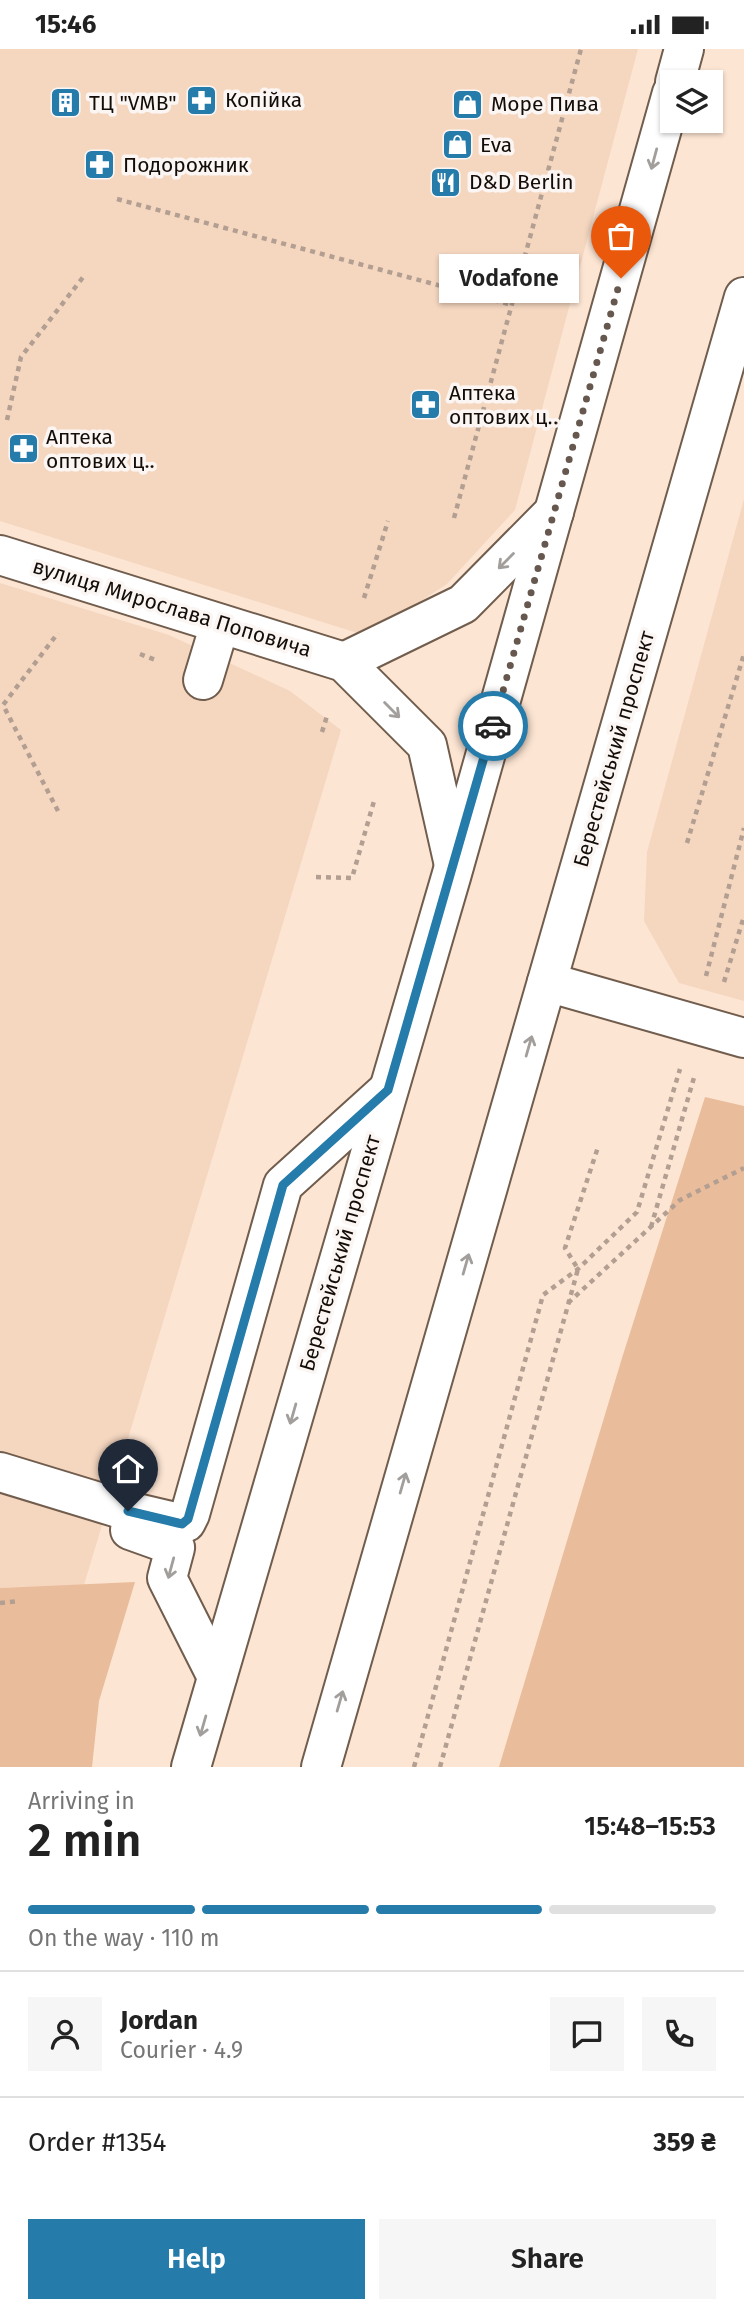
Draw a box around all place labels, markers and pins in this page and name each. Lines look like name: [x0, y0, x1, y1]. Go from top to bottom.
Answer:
pharmacy icon: Копійка: [185, 83, 219, 117]
building icon: ТЦ "VMB": [49, 86, 83, 120]
place label: Копійка: [225, 87, 302, 113]
shop icon: Море Пива: [451, 87, 485, 121]
place label: ТЦ "VMB": [89, 90, 177, 116]
place label: Море Пива: [491, 91, 599, 117]
shop icon: Eva: [440, 128, 474, 162]
place label: Eva: [480, 132, 512, 158]
pharmacy icon: Подорожник: [83, 148, 117, 182]
place label: Подорожник: [123, 152, 249, 178]
restaurant icon: D&D Berlin: [429, 165, 463, 199]
place label: D&D Berlin: [469, 169, 574, 195]
pin: [591, 206, 651, 278]
callout: Vodafone: [439, 253, 579, 303]
place label: Аптека оптових ц‥: [449, 380, 559, 430]
pharmacy icon: Аптека оптових ц‥: [409, 388, 443, 422]
place label: Аптека оптових ц..: [46, 424, 155, 474]
pharmacy icon: Аптека оптових ц..: [6, 432, 40, 466]
pin: [98, 1439, 158, 1511]

